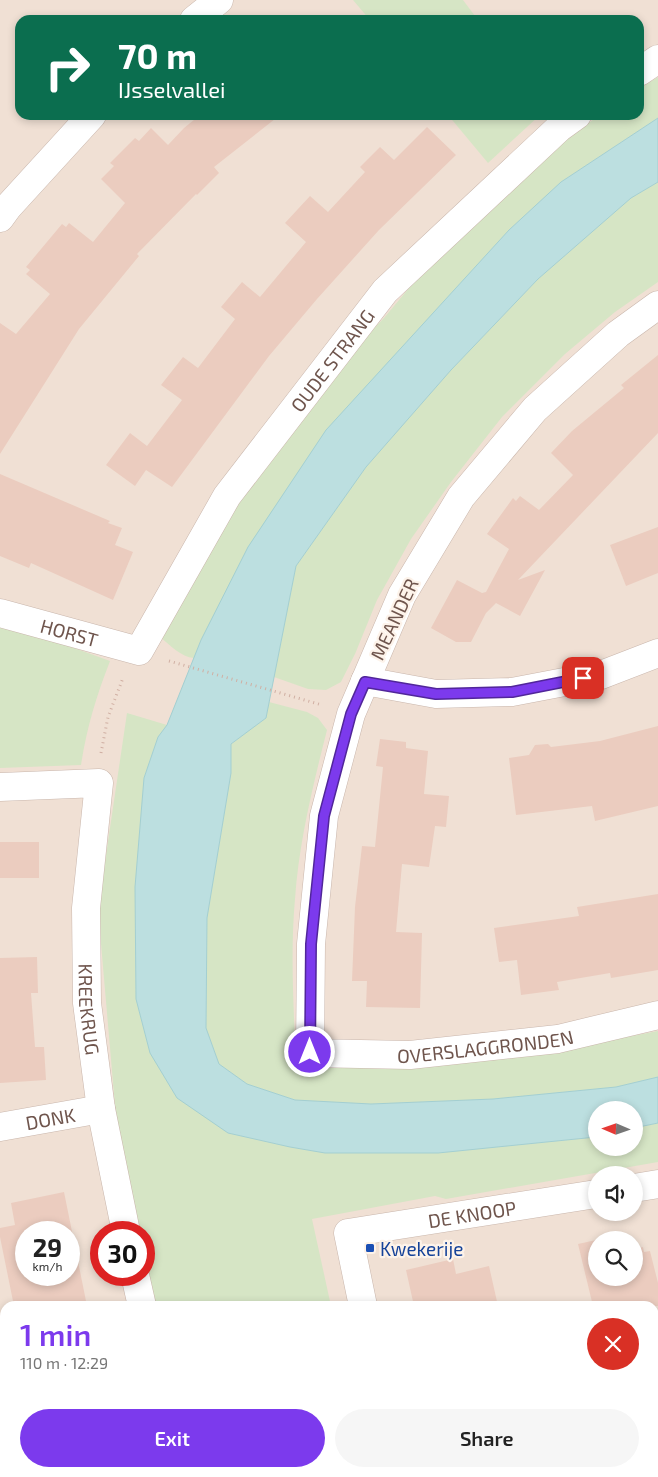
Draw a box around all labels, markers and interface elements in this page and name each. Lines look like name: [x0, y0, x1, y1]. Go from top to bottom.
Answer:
text: 70 m: [118, 34, 197, 76]
icon: right: [35, 35, 100, 100]
text: IJsselvallei: [118, 76, 225, 102]
street label: OUDE STRANG: [285, 304, 379, 416]
street label: MEANDER: [365, 574, 423, 664]
street label: HORST: [38, 613, 101, 651]
pin: [562, 657, 604, 699]
icon: arrive: [569, 664, 597, 692]
street label: KREEKRUG: [75, 963, 105, 1056]
street label: OVERSLAGGRONDEN: [397, 1024, 576, 1066]
position arrow: [283, 1025, 335, 1077]
north arrow: [588, 1101, 642, 1156]
map controls: [588, 1101, 643, 1286]
street label: DONK: [24, 1102, 77, 1134]
button: sound: [588, 1166, 643, 1221]
street label: DE KNOOP: [426, 1195, 518, 1232]
speed limit sign: 30: [90, 1221, 155, 1286]
button: search: [588, 1231, 643, 1286]
text: 29: [33, 1232, 62, 1262]
place label: Kwekerije: [380, 1237, 463, 1260]
marker: Kwekerije: [364, 1242, 376, 1254]
text: km/h: [33, 1259, 62, 1273]
text: 1 min: [20, 1316, 91, 1352]
button: close: [587, 1318, 639, 1370]
text: 110 m · 12:29: [20, 1353, 108, 1372]
button: Exit: [20, 1409, 325, 1467]
button: Share: [335, 1409, 639, 1467]

